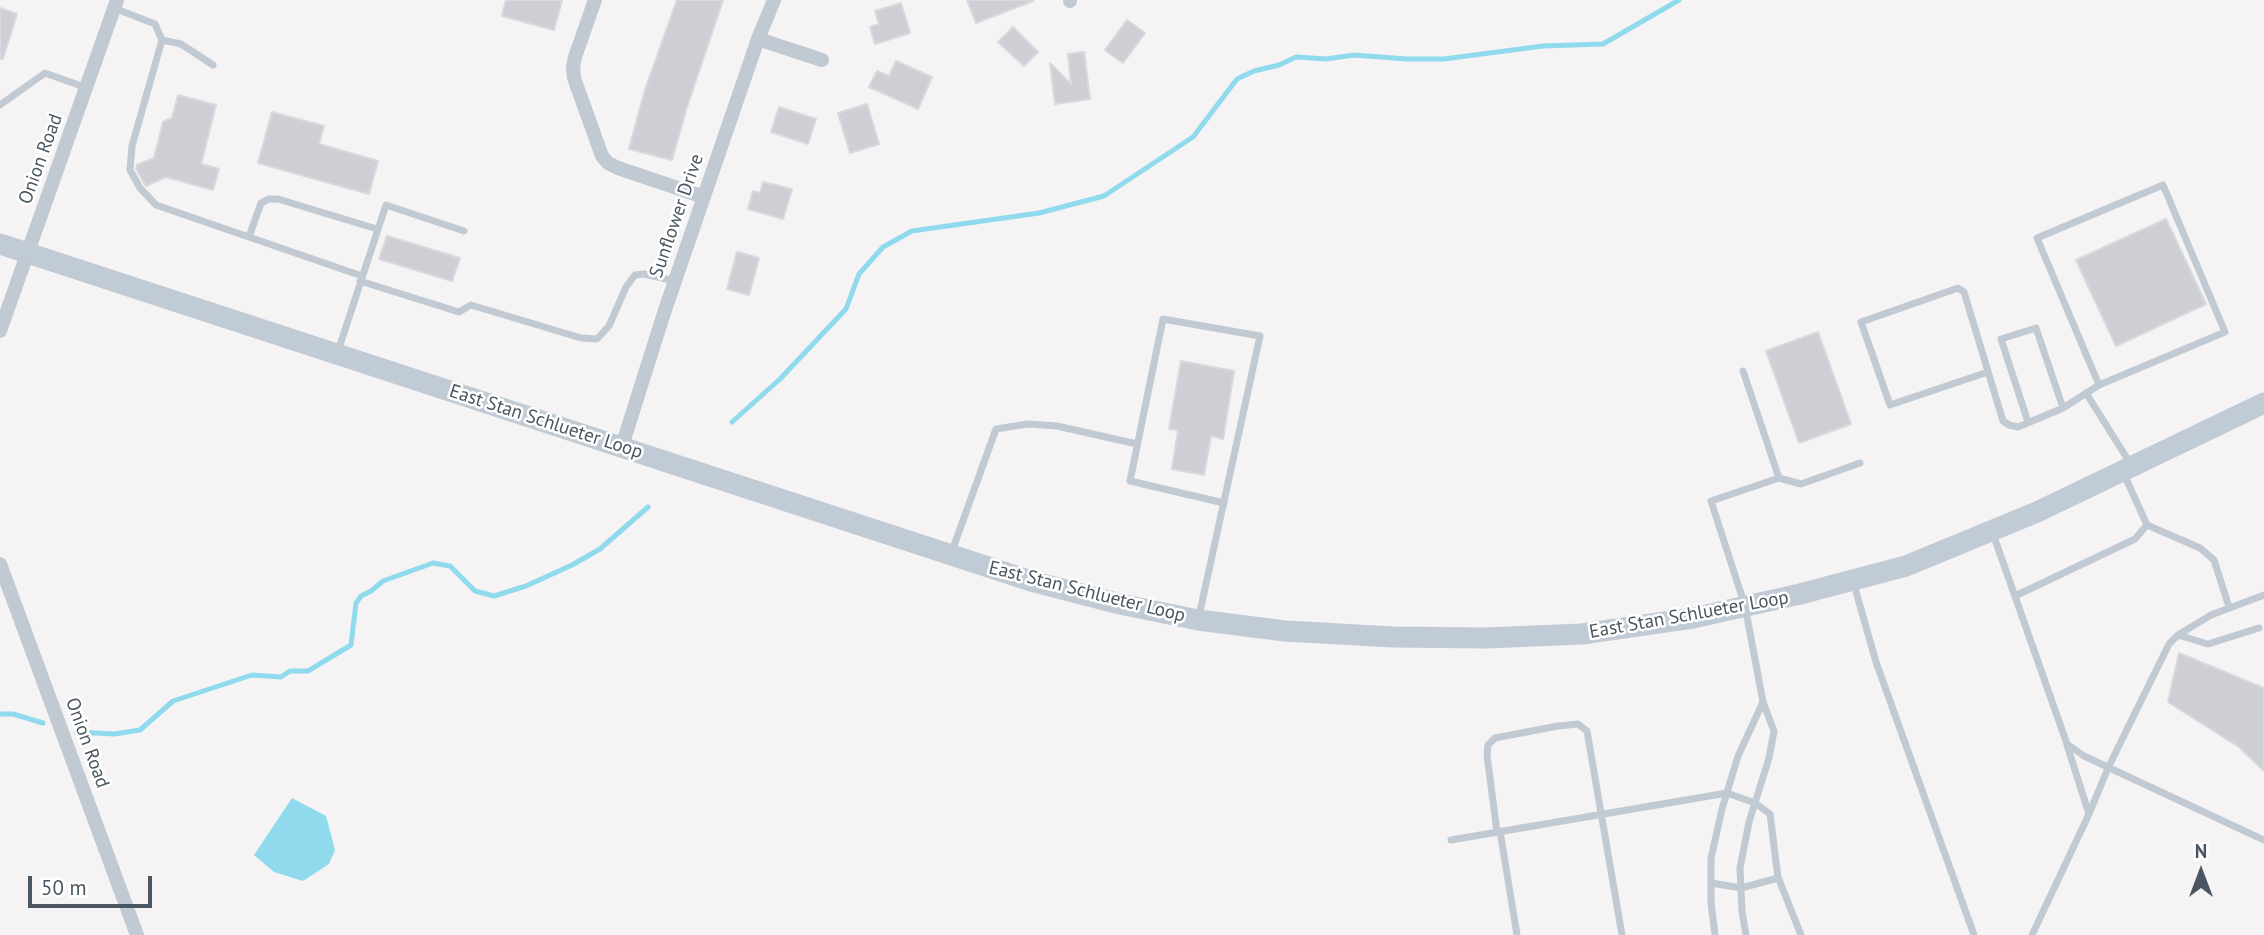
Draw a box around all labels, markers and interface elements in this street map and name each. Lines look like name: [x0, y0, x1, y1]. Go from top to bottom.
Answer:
street label: Onion Road: [14, 111, 68, 207]
street label: Sunflower Drive: [645, 151, 709, 281]
street label: East Stan Schlueter Loop: [447, 380, 645, 464]
street label: East Stan Schlueter Loop: [986, 557, 1188, 627]
street label: East Stan Schlueter Loop: [1588, 586, 1790, 644]
street label: Onion Road: [60, 695, 114, 791]
north arrow: [2166, 837, 2236, 907]
text: N: [2195, 839, 2207, 863]
scale bar: [32, 862, 156, 906]
text: 50 m: [41, 874, 87, 901]

